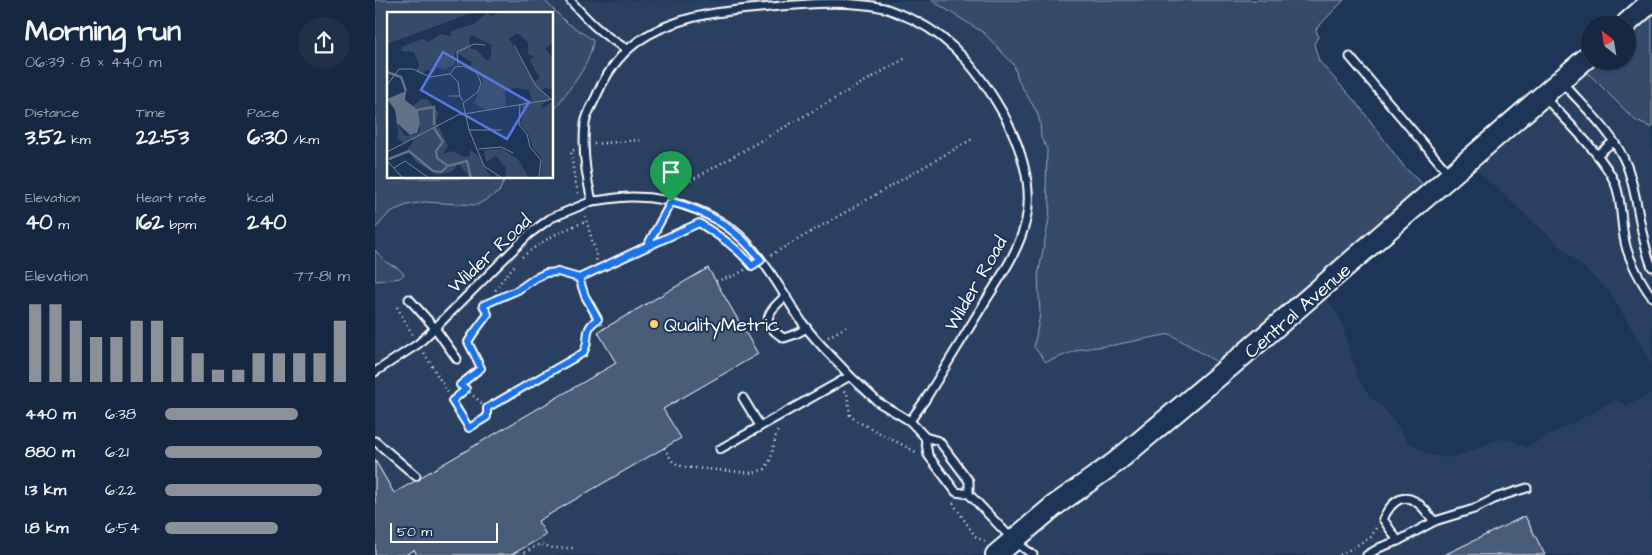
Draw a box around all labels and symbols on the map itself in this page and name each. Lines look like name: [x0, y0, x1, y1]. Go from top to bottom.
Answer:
inset map: [387, 12, 554, 179]
north arrow: [1581, 15, 1636, 70]
pin: [650, 151, 692, 202]
street label: Wilder Road: [442, 208, 538, 300]
street label: Wilder Road: [938, 231, 1014, 336]
street label: Central Avenue: [1239, 257, 1357, 365]
place label: QualityMetric: [664, 312, 780, 340]
marker: QualityMetric: [648, 318, 660, 330]
scale bar: [390, 520, 497, 543]

